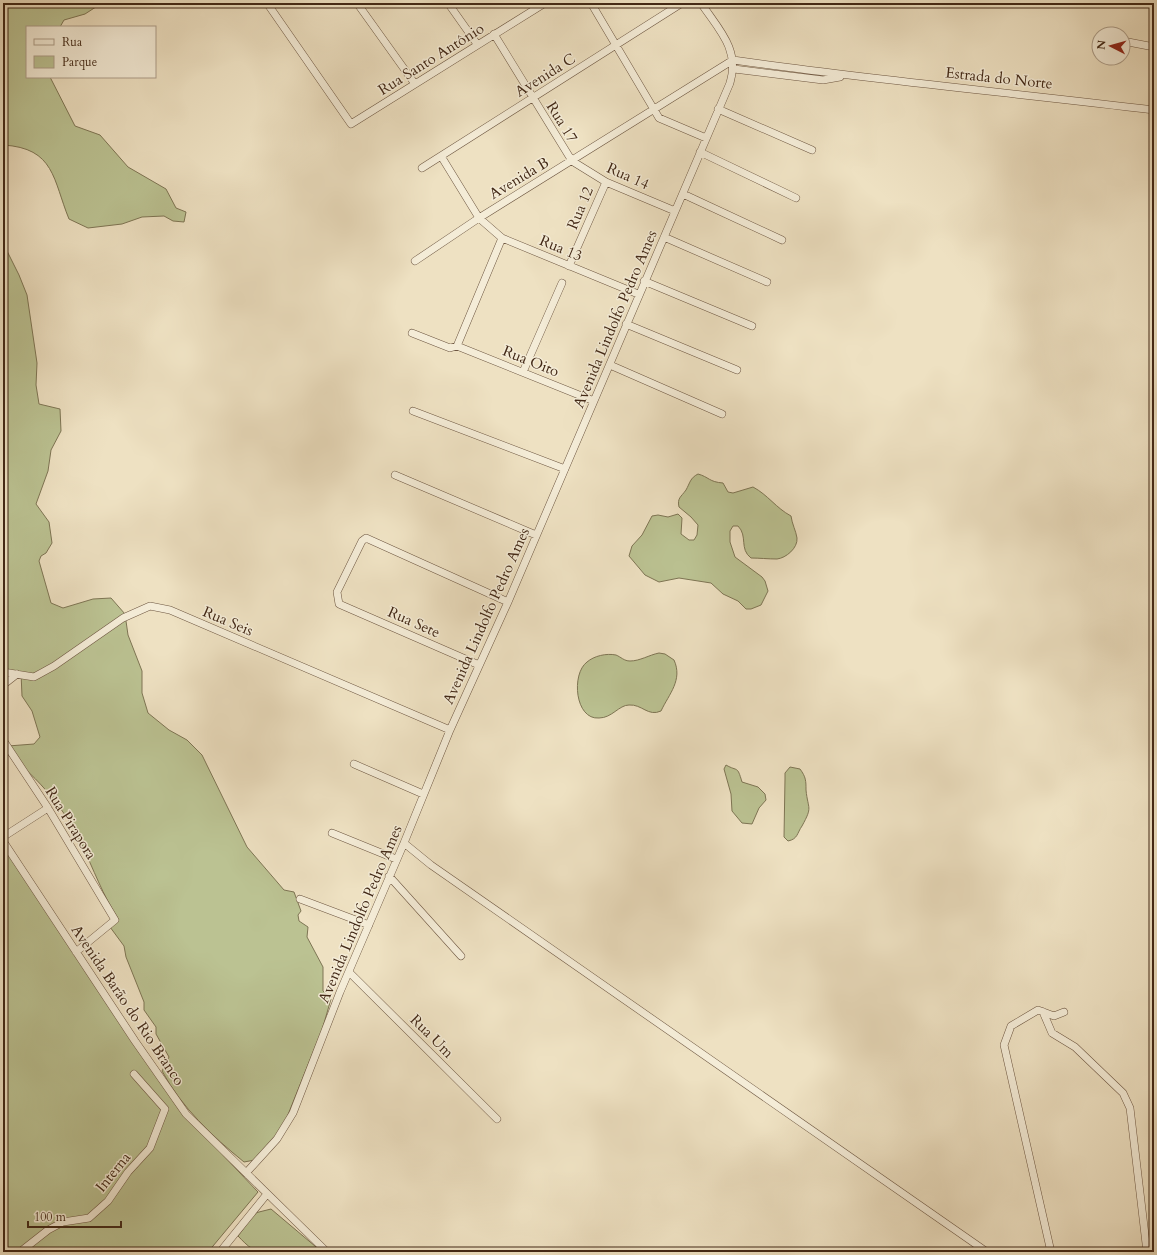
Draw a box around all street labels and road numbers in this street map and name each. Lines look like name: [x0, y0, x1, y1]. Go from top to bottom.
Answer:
street label: Rua Santo Antônio: [374, 18, 488, 100]
street label: Avenida C: [511, 49, 579, 101]
street label: Estrada do Norte: [944, 62, 1054, 94]
street label: Rua 17: [542, 98, 582, 146]
street label: Avenida B: [485, 152, 553, 204]
street label: Rua 14: [604, 158, 653, 194]
street label: Rua 12: [562, 183, 598, 232]
street label: Avenida Lindolfo Pedro Ames: [568, 227, 662, 411]
street label: Rua 13: [537, 230, 585, 266]
street label: Rua Oito: [500, 341, 562, 381]
street label: Avenida Lindolfo Pedro Ames: [438, 525, 534, 707]
street label: Rua Seis: [200, 601, 256, 641]
street label: Rua Sete: [385, 602, 443, 642]
street label: Rua Pirapora: [41, 783, 102, 864]
street label: Avenida Lindolfo Pedro Ames: [313, 822, 407, 1006]
street label: Avenida Barão do Rio Branco: [67, 921, 189, 1089]
street label: Rua Um: [406, 1010, 458, 1062]
street label: Interna: [91, 1148, 135, 1196]

